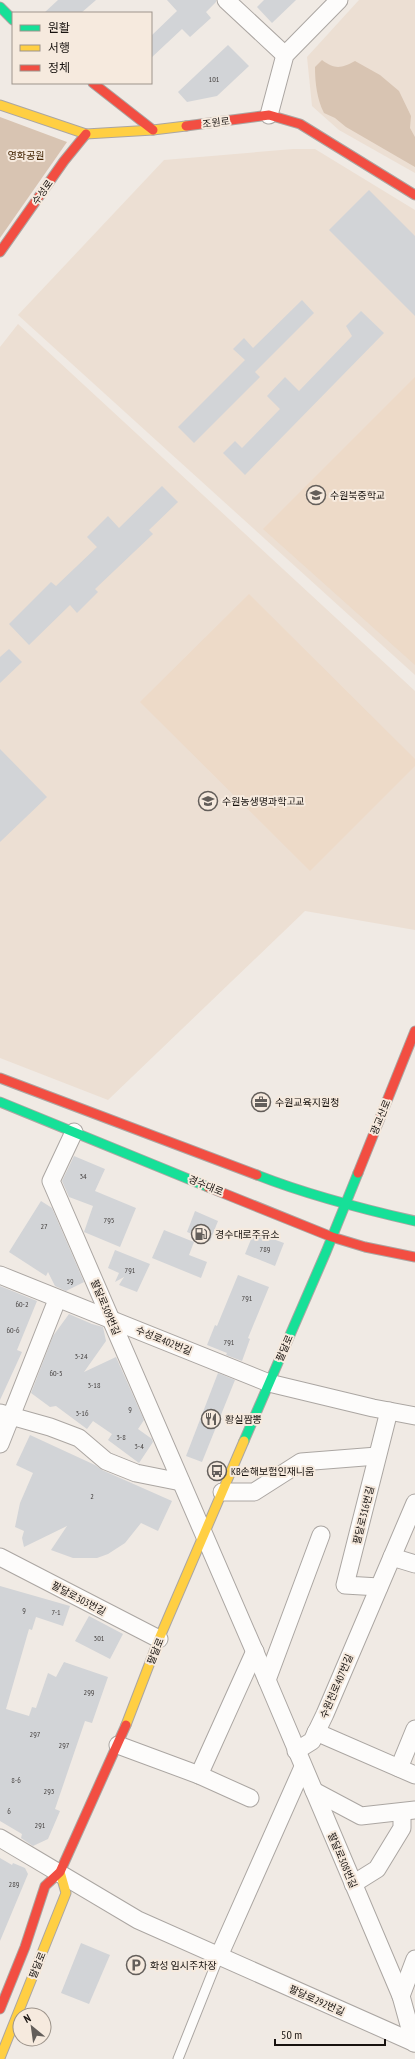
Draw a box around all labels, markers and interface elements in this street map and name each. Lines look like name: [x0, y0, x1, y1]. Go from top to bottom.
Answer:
legend: [12, 12, 152, 84]
text: 원활: [48, 20, 70, 35]
text: 서행: [48, 40, 70, 55]
text: 정체: [48, 60, 70, 75]
house number: 101: [209, 74, 220, 84]
street label: 조원로: [202, 114, 231, 131]
park label: 영화공원: [8, 149, 44, 162]
street label: 수성로: [29, 177, 56, 207]
school or university icon: 수원북중학교: [305, 484, 327, 506]
place label: 수원북중학교: [330, 489, 385, 502]
school or university icon: 수원농생명과학고교: [197, 790, 219, 812]
place label: 수원농생명과학고교: [222, 795, 305, 808]
office icon: 수원교육지원청: [250, 1091, 272, 1113]
place label: 수원교육지원청: [275, 1096, 339, 1109]
street label: 광교산로: [368, 1098, 393, 1137]
house number: 34: [79, 1171, 87, 1181]
street label: 경수대로: [186, 1173, 225, 1198]
house number: 795: [104, 1215, 114, 1225]
house number: 27: [40, 1221, 48, 1231]
fuel station icon: 경수대로주유소: [190, 1223, 212, 1245]
place label: 경수대로주유소: [215, 1228, 279, 1241]
house number: 789: [260, 1244, 271, 1254]
house number: 791: [125, 1265, 136, 1275]
house number: 59: [66, 1276, 74, 1286]
street label: 팔달로309번길: [88, 1277, 123, 1337]
house number: 791: [242, 1293, 253, 1303]
house number: 60-2: [15, 1299, 29, 1309]
street label: 수성로402번길: [134, 1323, 194, 1358]
house number: 60-6: [6, 1325, 20, 1335]
street label: 팔달로: [273, 1333, 296, 1363]
house number: 791: [224, 1337, 235, 1347]
house number: 3-24: [74, 1351, 88, 1361]
house number: 60-5: [49, 1368, 63, 1378]
house number: 3-18: [87, 1380, 101, 1390]
house number: 9: [128, 1404, 132, 1414]
house number: 3-16: [75, 1408, 89, 1418]
restaurant icon: 황실짬뽕: [200, 1408, 222, 1430]
place label: 황실짬뽕: [225, 1413, 262, 1426]
house number: 3-8: [116, 1432, 126, 1442]
house number: 3-4: [134, 1441, 144, 1451]
bus stop icon: KB손해보험인재니움: [206, 1460, 228, 1482]
place label: KB손해보험인재니움: [231, 1465, 314, 1478]
street label: 팔달로316번길: [350, 1485, 377, 1546]
house number: 2: [90, 1491, 94, 1501]
street label: 팔달로303번길: [49, 1579, 108, 1618]
house number: 9: [22, 1605, 26, 1615]
house number: 7-1: [51, 1607, 61, 1617]
house number: 301: [94, 1633, 105, 1643]
street label: 팔달로: [144, 1636, 167, 1666]
street label: 수원천로407번길: [317, 1652, 356, 1720]
house number: 299: [84, 1687, 95, 1697]
house number: 297: [30, 1729, 41, 1739]
house number: 297: [59, 1740, 70, 1750]
house number: 8-6: [11, 1775, 21, 1785]
house number: 293: [44, 1786, 55, 1796]
house number: 6: [7, 1806, 11, 1816]
house number: 291: [35, 1820, 46, 1830]
street label: 팔달로308번길: [325, 1830, 360, 1890]
house number: 289: [9, 1879, 20, 1889]
street label: 팔달로: [26, 1950, 49, 1980]
parking icon: 화성 임시주차장: [125, 1954, 147, 1976]
place label: 화성 임시주차장: [150, 1959, 217, 1972]
street label: 팔달로292번길: [287, 1982, 347, 2018]
north arrow: [12, 2007, 52, 2047]
text: N: [21, 2011, 33, 2026]
scale bar: [275, 2021, 385, 2047]
text: 50 m: [281, 2027, 302, 2042]

